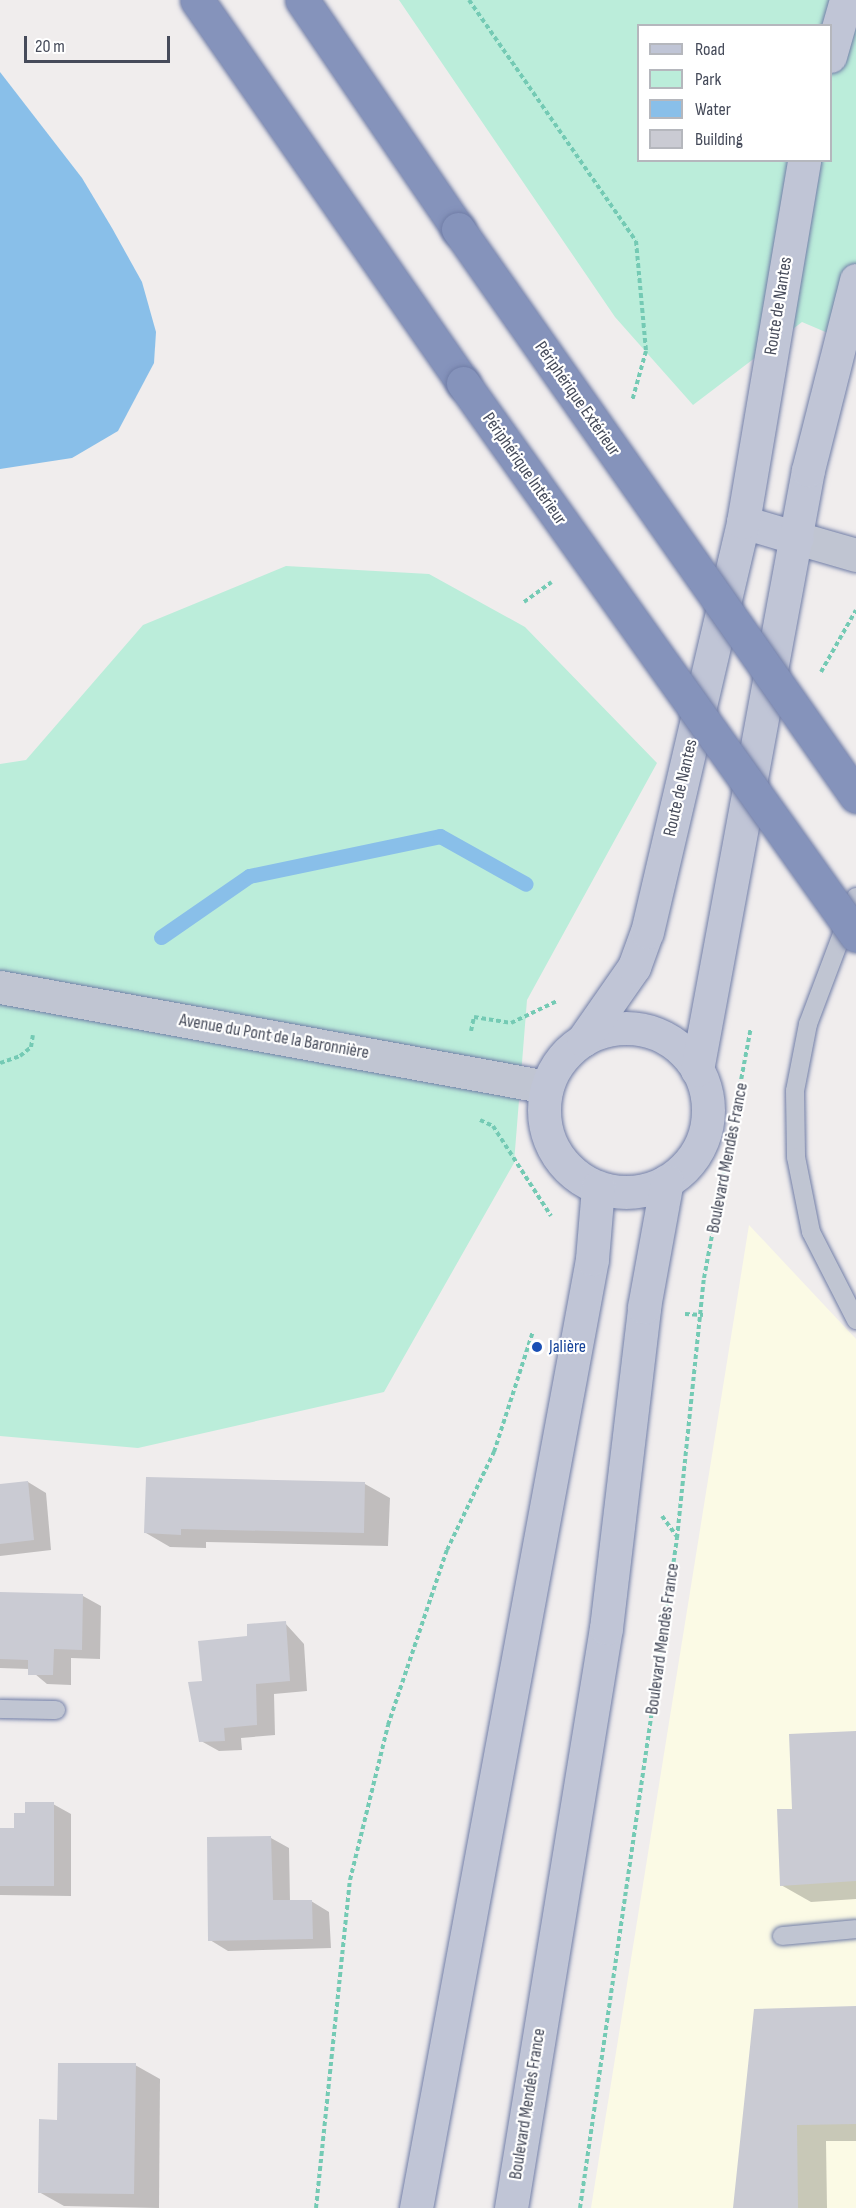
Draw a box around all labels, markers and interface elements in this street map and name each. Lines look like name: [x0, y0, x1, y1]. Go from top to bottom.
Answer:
scale bar: [27, 24, 172, 62]
legend: [637, 24, 832, 162]
text: 20 m: [35, 36, 65, 57]
text: Road: [695, 39, 725, 60]
text: Park: [695, 69, 721, 90]
text: Water: [695, 99, 731, 120]
text: Building: [695, 129, 743, 150]
street label: Route de Nantes: [761, 255, 797, 357]
street label: Périphérique Extérieur: [530, 338, 624, 460]
street label: Périphérique Intérieur: [477, 409, 571, 529]
street label: Route de Nantes: [659, 737, 703, 839]
street label: Avenue du Pont de la Baronnière: [177, 1010, 371, 1064]
street label: Boulevard Mendès France: [703, 1081, 753, 1235]
place label: Jalière: [549, 1336, 586, 1358]
marker: Jalière: [530, 1340, 544, 1354]
street label: Boulevard Mendès France: [642, 1562, 684, 1716]
street label: Boulevard Mendès France: [505, 2027, 551, 2181]

